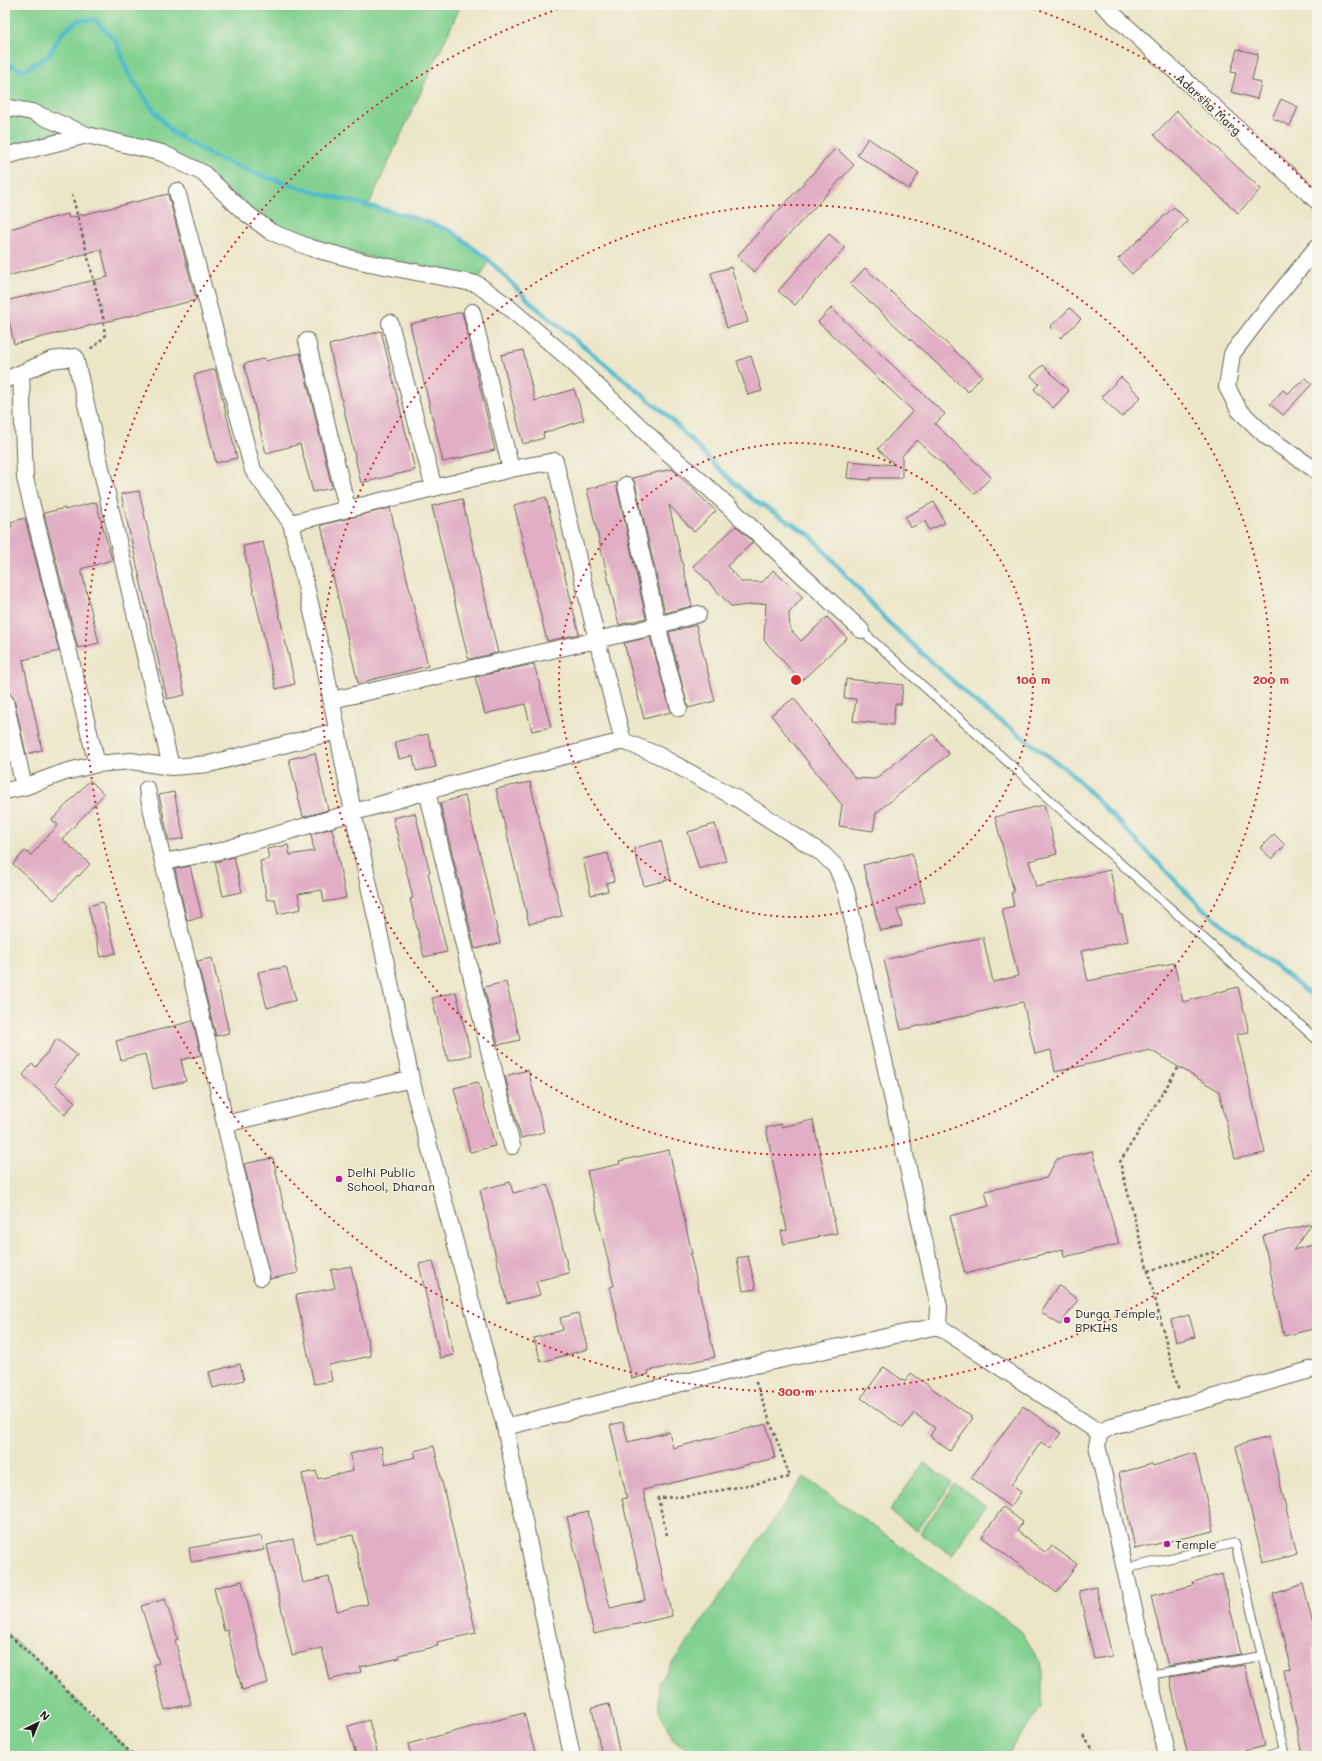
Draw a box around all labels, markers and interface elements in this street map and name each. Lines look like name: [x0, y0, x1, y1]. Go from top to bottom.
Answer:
street label: Adarsha Marg: [1173, 70, 1245, 138]
text: 100 m: [1016, 671, 1050, 687]
text: 200 m: [1253, 671, 1289, 687]
centre of rings: [789, 673, 803, 687]
place label: Delhi Public School, Dharan: [347, 1164, 435, 1194]
marker: Delhi Public School, Dharan: [334, 1174, 344, 1184]
place label: Durga Temple, BPKIHS: [1075, 1305, 1159, 1335]
marker: Durga Temple, BPKIHS: [1062, 1315, 1072, 1325]
text: 300 m: [778, 1383, 814, 1399]
place label: Temple: [1175, 1536, 1217, 1552]
marker: Temple: [1162, 1539, 1172, 1549]
north arrow: [18, 1703, 58, 1743]
text: N: [37, 1707, 53, 1724]

